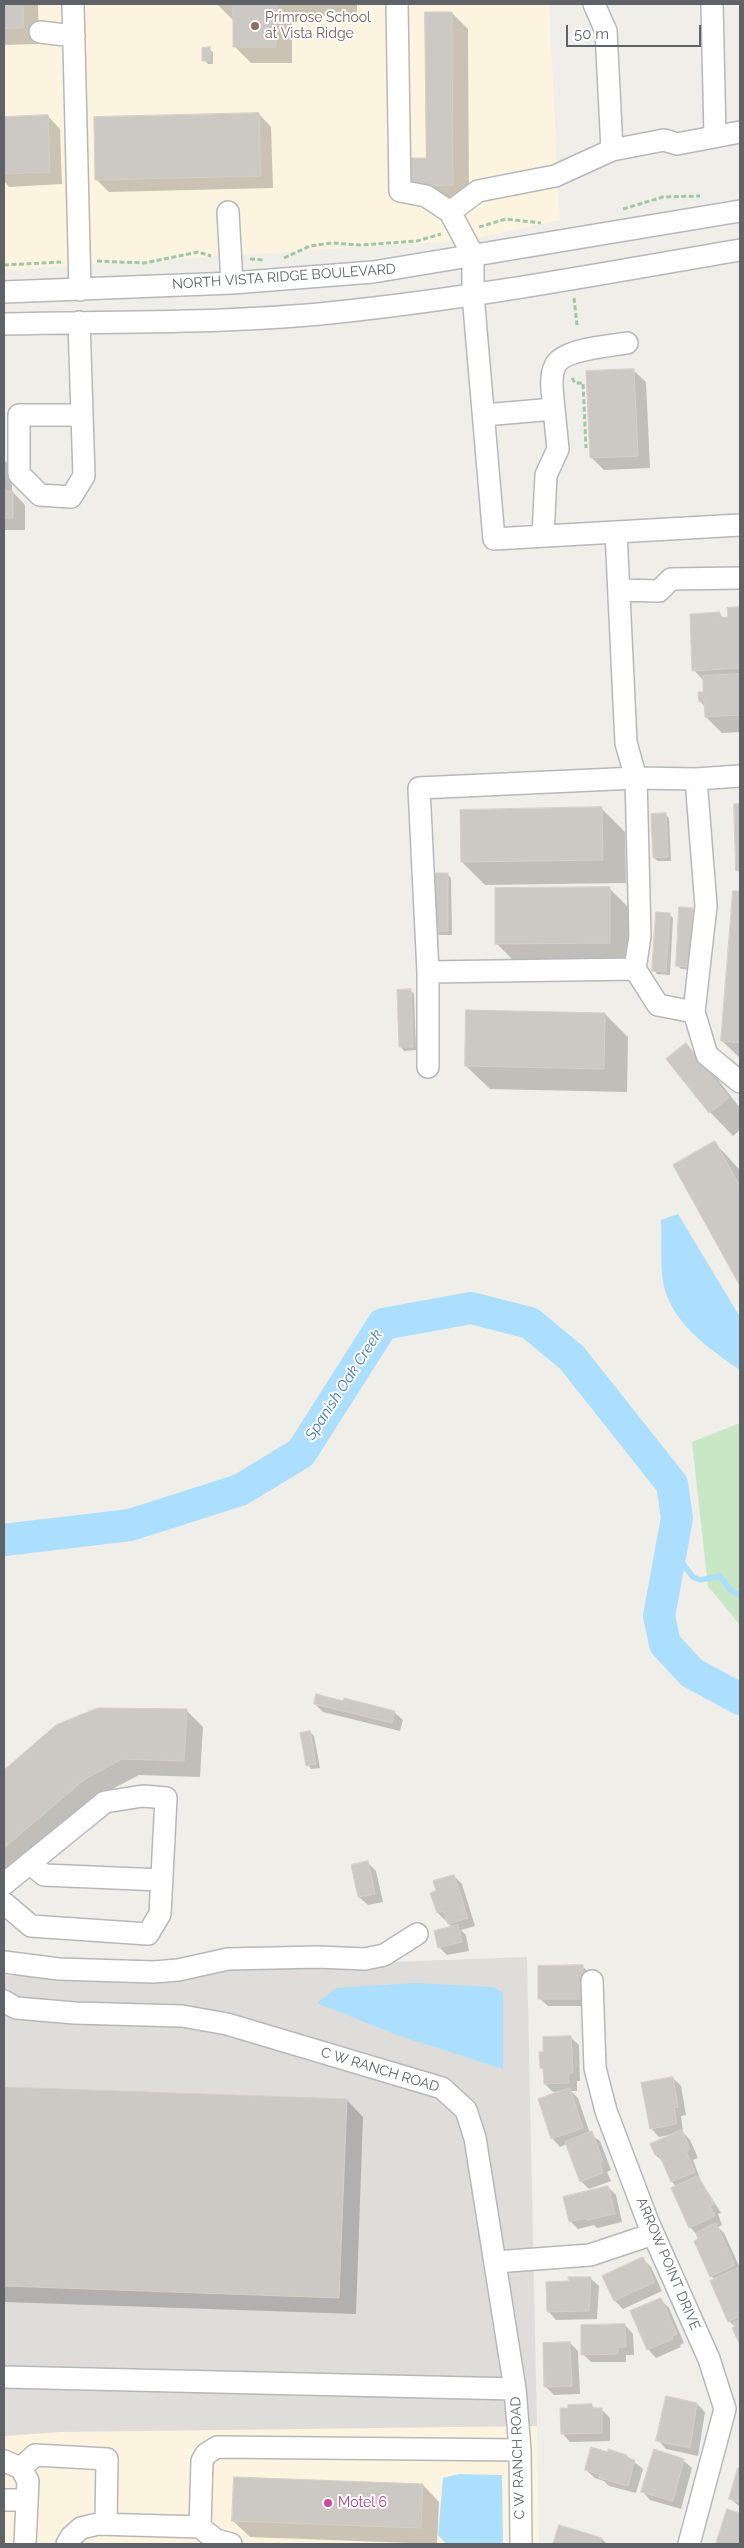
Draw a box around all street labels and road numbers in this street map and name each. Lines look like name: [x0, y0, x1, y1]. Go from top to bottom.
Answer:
street label: NORTH VISTA RIDGE BOULEVARD: [172, 261, 396, 293]
street label: C W RANCH ROAD: [319, 2044, 441, 2096]
street label: ARROW POINT DRIVE: [632, 2195, 704, 2333]
street label: C W RANCH ROAD: [507, 2396, 529, 2520]

